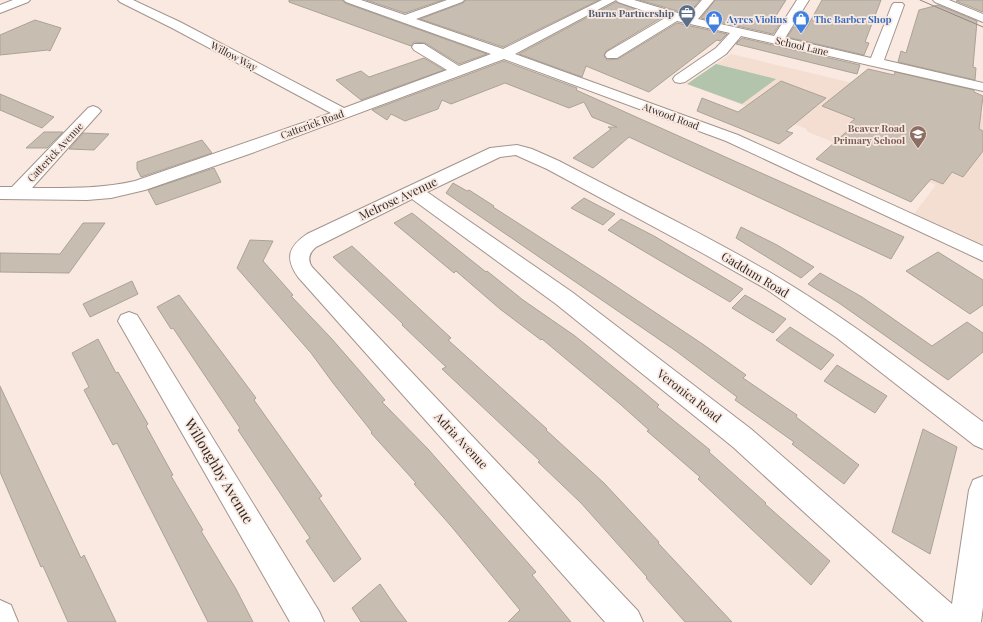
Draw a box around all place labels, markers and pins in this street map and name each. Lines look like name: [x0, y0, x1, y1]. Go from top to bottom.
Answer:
office icon: Burns Partnership: [677, 3, 697, 28]
place label: Burns Partnership: [588, 6, 674, 20]
shop icon: Ayres Violins: [704, 9, 724, 34]
shop icon: The Barber Shop: [791, 9, 811, 34]
place label: Ayres Violins: [726, 12, 787, 26]
place label: The Barber Shop: [814, 12, 892, 26]
place label: Beaver Road Primary School: [833, 121, 905, 147]
school or university icon: Beaver Road Primary School: [908, 124, 928, 149]

